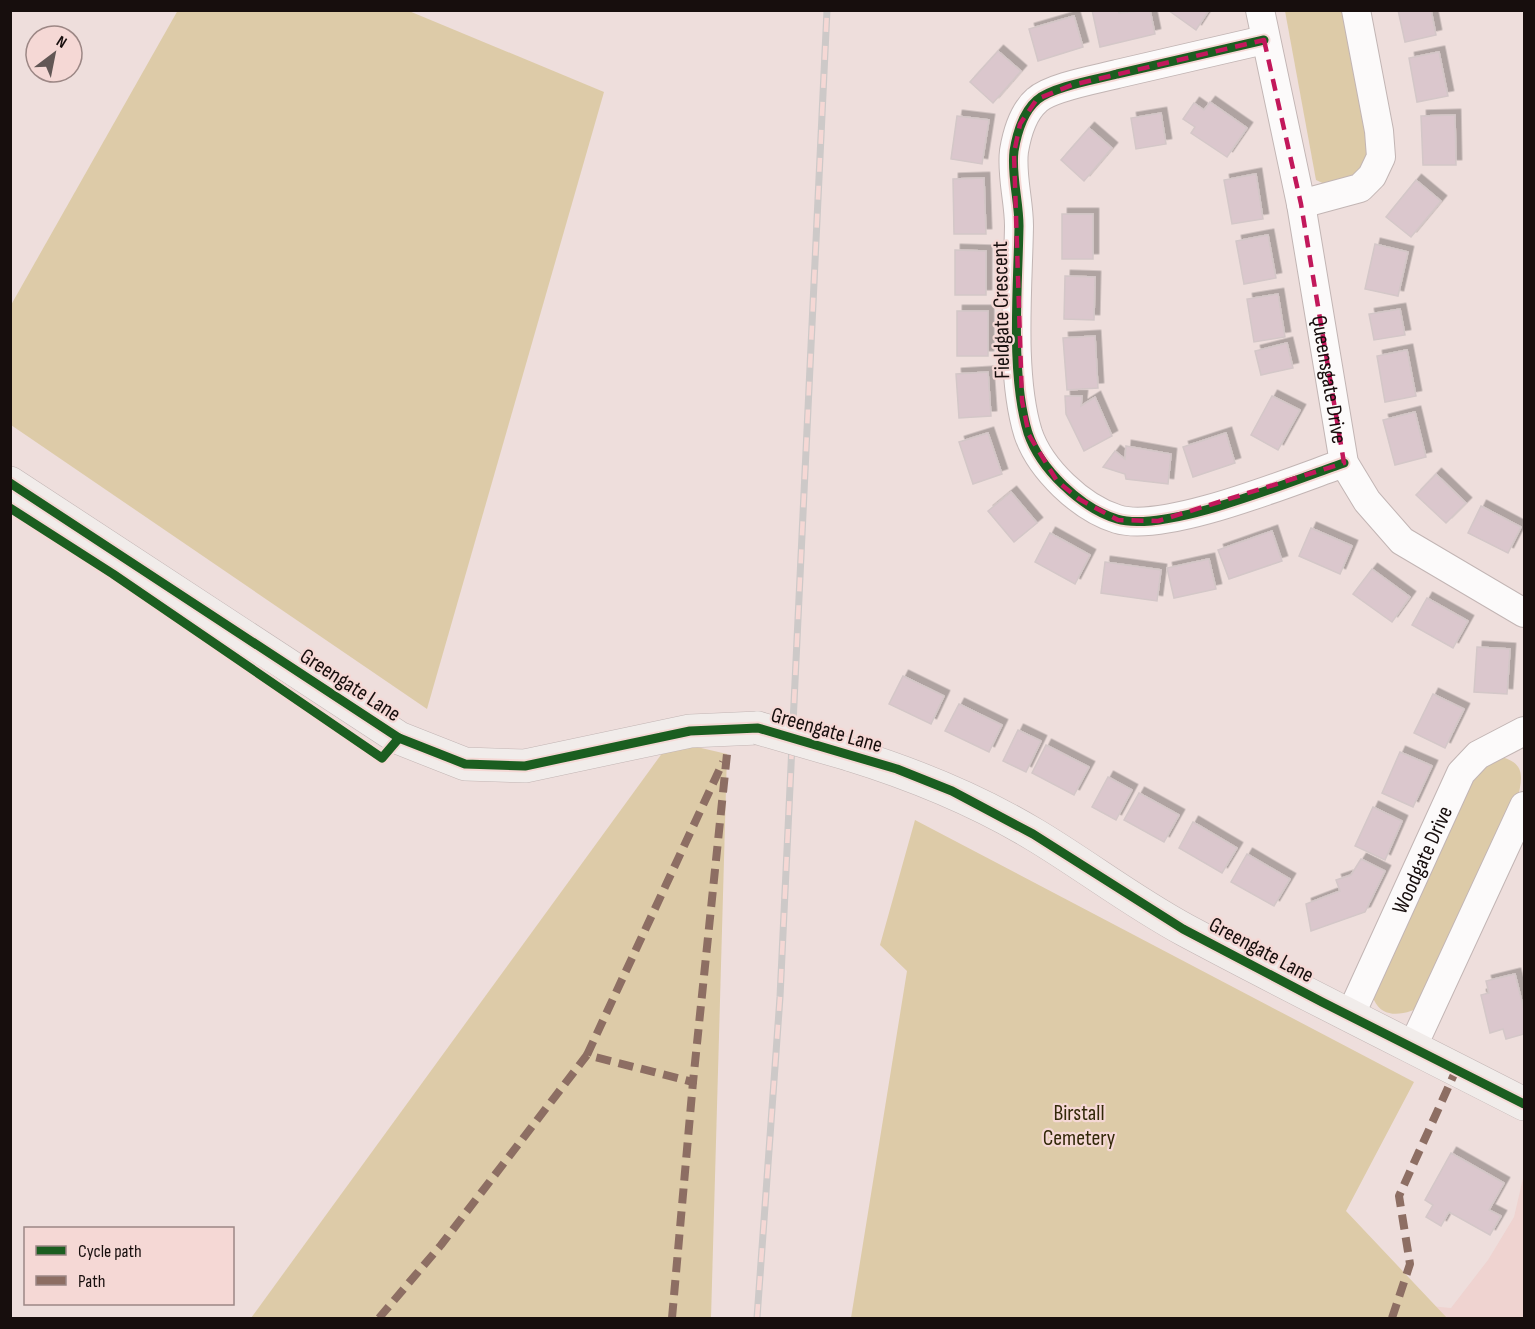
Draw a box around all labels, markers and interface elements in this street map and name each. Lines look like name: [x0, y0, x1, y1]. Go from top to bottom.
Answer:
north arrow: [24, 24, 84, 84]
text: N: [52, 32, 70, 53]
street label: Fieldgate Crescent: [987, 241, 1016, 379]
street label: Queensgate Drive: [1305, 314, 1353, 446]
street label: Greengate Lane: [295, 643, 406, 728]
street label: Greengate Lane: [768, 702, 885, 759]
street label: Woodgate Drive: [1386, 802, 1459, 918]
street label: Greengate Lane: [1204, 911, 1318, 989]
park label: Birstall Cemetery: [1043, 1100, 1116, 1152]
legend: [24, 1227, 234, 1305]
text: Cycle path: [78, 1241, 142, 1262]
text: Path: [78, 1271, 106, 1292]

